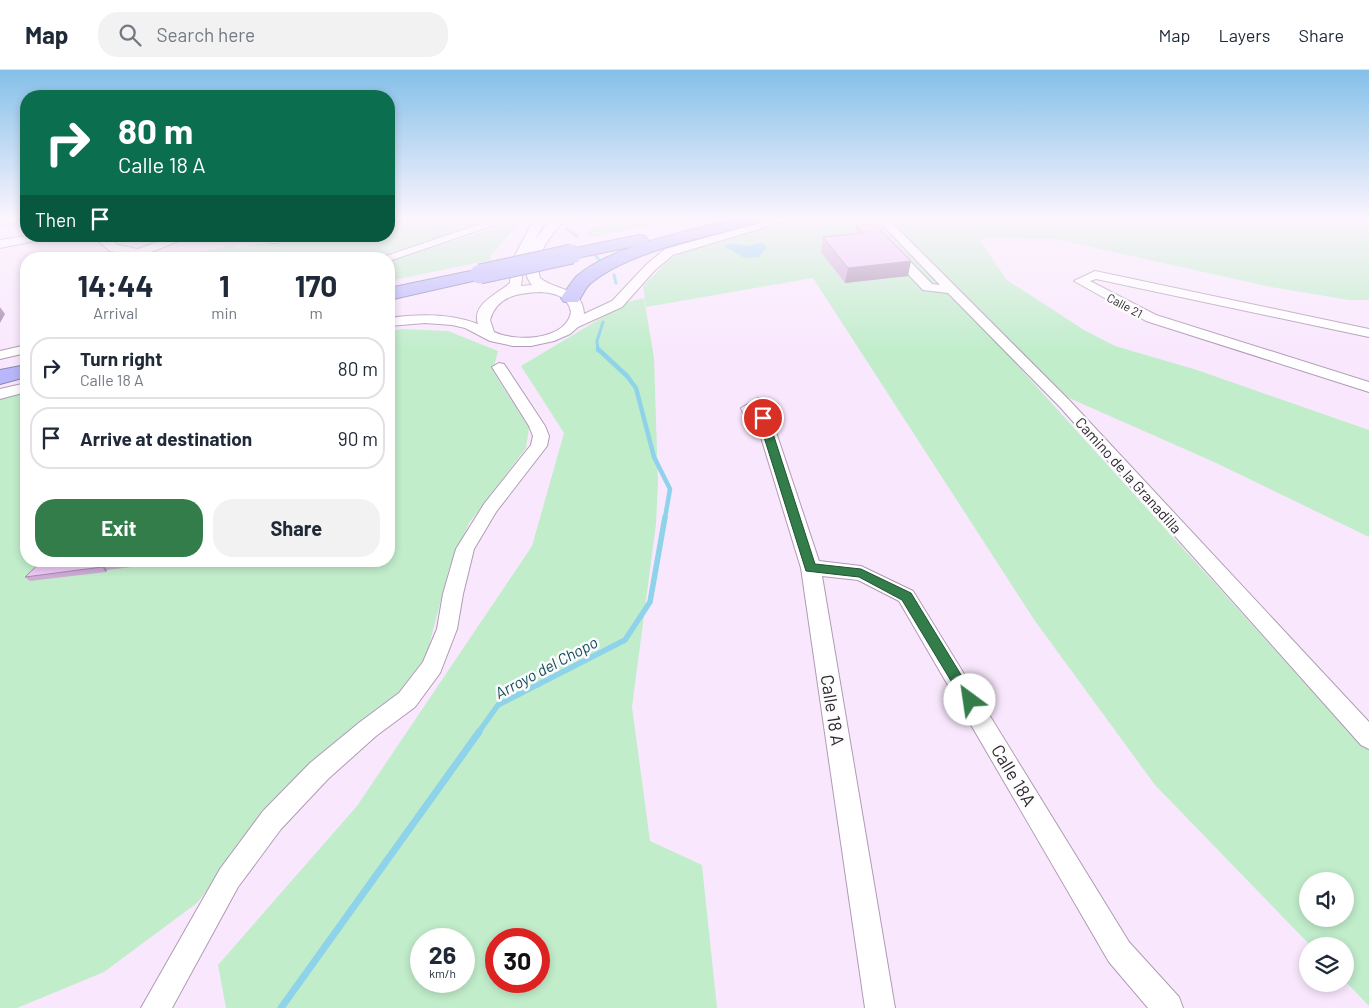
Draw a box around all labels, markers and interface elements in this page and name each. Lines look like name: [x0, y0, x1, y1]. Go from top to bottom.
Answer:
search box: [98, 12, 448, 57]
text: Map: [25, 20, 68, 49]
icon: search: [116, 21, 144, 49]
text: Search here: [156, 23, 255, 46]
text: Map: [1158, 24, 1190, 46]
text: Layers: [1218, 24, 1271, 46]
text: Share: [1299, 24, 1344, 46]
text: 80 m: [118, 109, 193, 151]
icon: right: [35, 110, 100, 175]
text: Calle 18 A: [118, 151, 206, 177]
icon: arrive: [86, 205, 114, 233]
text: Then: [35, 208, 76, 231]
text: 14:44: [78, 267, 154, 303]
text: 1: [219, 267, 230, 303]
text: 170: [295, 267, 337, 303]
street label: Calle 21: [1105, 290, 1145, 320]
text: Arrival: [93, 303, 138, 322]
text: min: [211, 303, 237, 322]
text: m: [309, 303, 323, 322]
text: Turn right: [80, 347, 162, 370]
icon: right: [37, 354, 65, 382]
text: 80 m: [338, 357, 378, 380]
text: Calle 18 A: [80, 370, 144, 389]
pin: [742, 397, 784, 439]
icon: arrive: [749, 404, 777, 432]
street label: Camino de la Granadilla: [1072, 413, 1186, 537]
icon: arrive: [37, 424, 65, 452]
text: Arrive at destination: [80, 427, 252, 450]
text: 90 m: [338, 427, 378, 450]
button: Exit: [35, 499, 203, 557]
button: Share: [213, 499, 380, 557]
water label: Arroyo del Chopo: [491, 632, 601, 702]
street label: Calle 18 A: [817, 673, 849, 747]
position arrow: [943, 673, 995, 725]
street label: Calle 18A: [987, 740, 1041, 810]
map controls: [1299, 872, 1354, 992]
button: sound: [1299, 872, 1354, 927]
speed limit sign: 30: [485, 928, 550, 993]
button: layers: [1299, 937, 1354, 992]
text: 26: [429, 939, 456, 969]
text: km/h: [429, 966, 456, 980]

